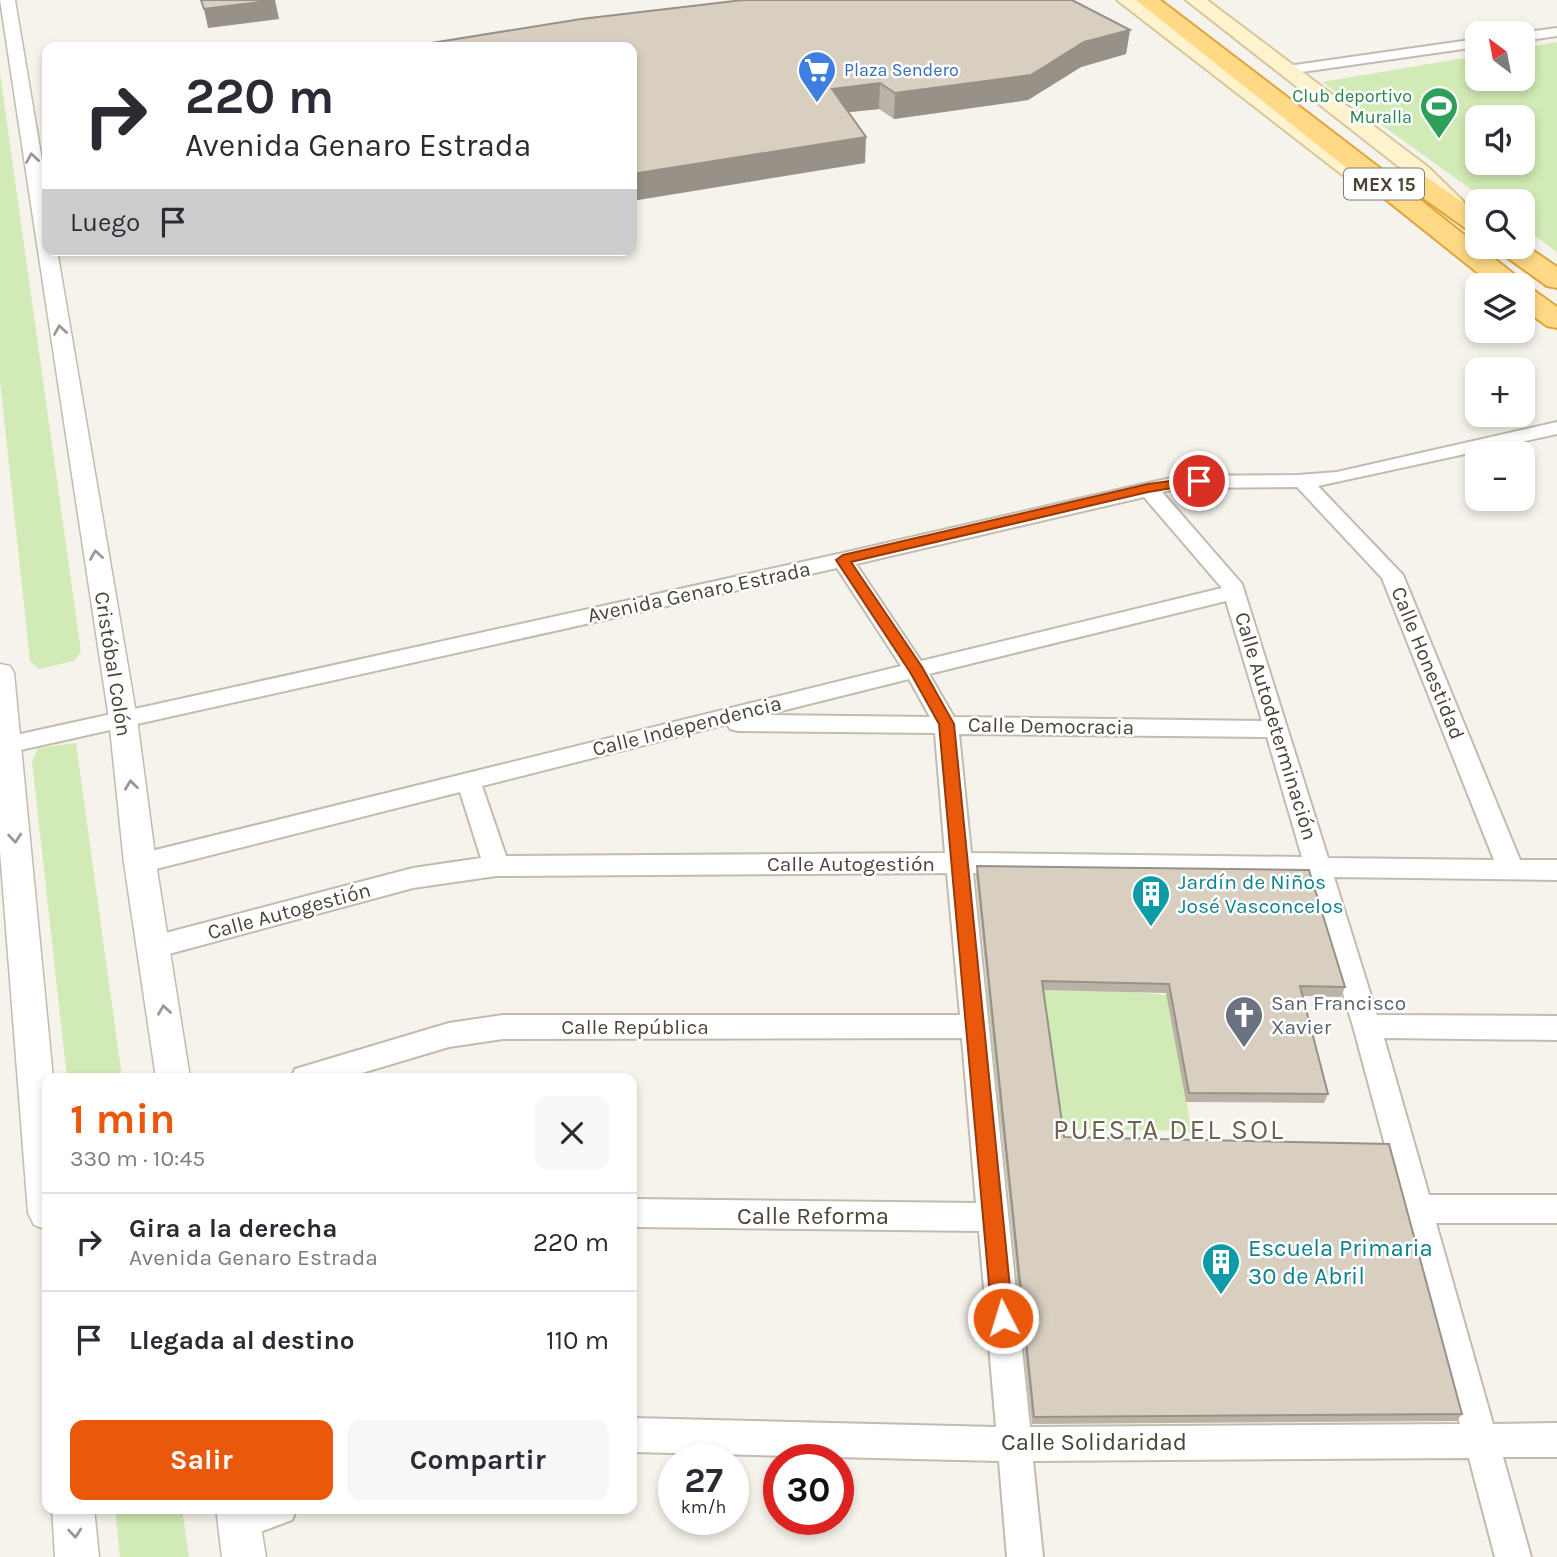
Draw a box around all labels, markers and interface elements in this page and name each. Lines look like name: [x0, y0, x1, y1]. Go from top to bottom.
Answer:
north arrow: [1465, 21, 1535, 91]
map controls: [1465, 21, 1535, 511]
supermarket icon: Plaza Sendero: [796, 49, 838, 104]
place label: Plaza Sendero: [844, 59, 959, 81]
text: 220 m: [185, 68, 334, 125]
icon: right: [70, 70, 161, 161]
place label: Club deportivo Muralla: [1292, 85, 1412, 128]
sports icon: Club deportivo Muralla: [1418, 85, 1460, 140]
button: sound: [1465, 105, 1535, 175]
text: Avenida Genaro Estrada: [185, 127, 531, 164]
one-way arrow: [25, 152, 40, 164]
road number: MEX 15: [1344, 168, 1424, 200]
button: search: [1465, 189, 1535, 259]
icon: arrive: [154, 203, 192, 241]
text: Luego: [70, 207, 140, 238]
button: layers: [1465, 273, 1535, 343]
one-way arrow: [53, 324, 68, 336]
button: +: [1465, 357, 1535, 427]
button: −: [1465, 441, 1535, 511]
pin: [1169, 451, 1229, 511]
icon: arrive: [1180, 462, 1218, 500]
one-way arrow: [89, 549, 104, 561]
street label: Avenida Genaro Estrada: [585, 557, 813, 627]
street label: Calle Honestidad: [1386, 583, 1470, 743]
street label: Cristóbal Colón: [90, 590, 136, 738]
street label: Calle Autodeterminación: [1230, 609, 1322, 843]
street label: Calle Independencia: [590, 691, 784, 761]
street label: Calle Democracia: [968, 713, 1134, 739]
one-way arrow: [123, 780, 138, 791]
one-way arrow: [7, 833, 22, 844]
street label: Calle Autogestión: [767, 852, 935, 876]
place label: Jardín de Niños José Vasconcelos: [1178, 870, 1344, 918]
building icon: Jardín de Niños José Vasconcelos: [1130, 873, 1172, 928]
street label: Calle Autogestión: [205, 878, 373, 944]
place label: San Francisco Xavier: [1271, 991, 1406, 1039]
church icon: San Francisco Xavier: [1223, 994, 1265, 1049]
one-way arrow: [156, 1005, 171, 1016]
street label: Calle República: [561, 1015, 709, 1039]
text: 1 min: [70, 1094, 175, 1144]
button: close: [535, 1096, 609, 1170]
district label: PUESTA DEL SOL: [1053, 1113, 1285, 1146]
text: 330 m · 10:45: [70, 1145, 205, 1172]
street label: Calle Reforma: [737, 1202, 889, 1230]
text: Gira a la derecha: [129, 1213, 338, 1244]
icon: right: [70, 1223, 108, 1261]
text: 220 m: [533, 1227, 609, 1258]
place label: Escuela Primaria 30 de Abril: [1248, 1234, 1433, 1290]
building icon: Escuela Primaria 30 de Abril: [1200, 1241, 1242, 1296]
text: Avenida Genaro Estrada: [129, 1244, 378, 1271]
position arrow: [966, 1281, 1040, 1355]
icon: arrive: [70, 1321, 108, 1359]
text: Llegada al destino: [129, 1325, 355, 1356]
text: 110 m: [546, 1325, 609, 1356]
button: Salir: [70, 1420, 333, 1500]
button: Compartir: [347, 1420, 609, 1500]
street label: Calle Solidaridad: [1001, 1428, 1187, 1456]
speed limit sign: 30: [763, 1444, 854, 1535]
text: 27: [684, 1460, 723, 1501]
text: km/h: [681, 1496, 726, 1518]
one-way arrow: [67, 1528, 82, 1539]

